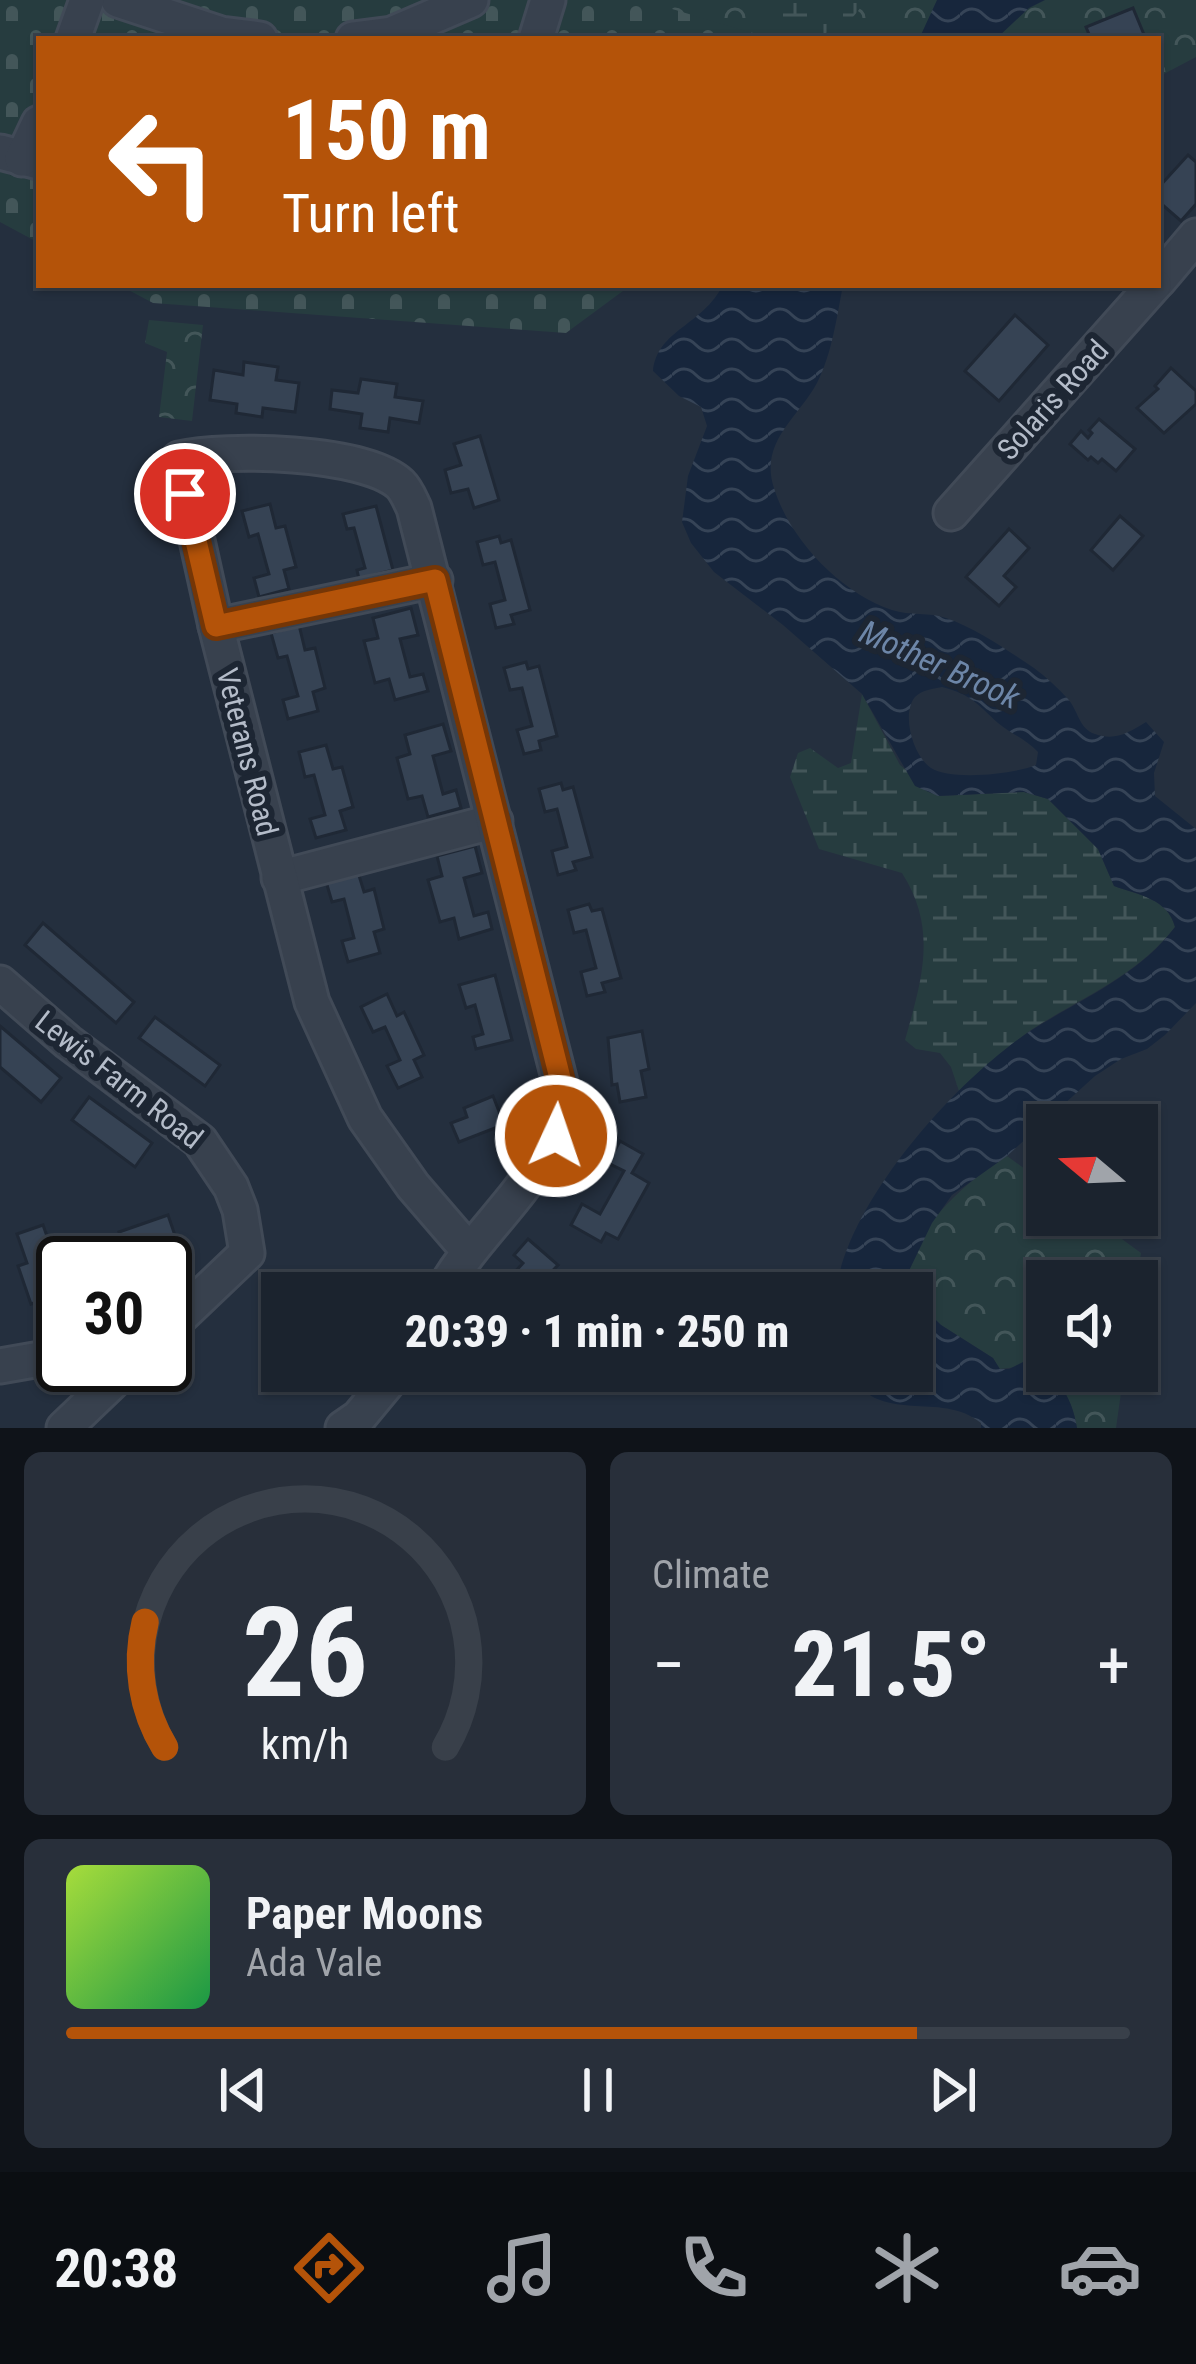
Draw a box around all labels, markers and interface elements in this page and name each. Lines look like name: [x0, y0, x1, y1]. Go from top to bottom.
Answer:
text: 150 m: [282, 81, 491, 180]
icon: left: [84, 84, 240, 240]
text: Turn left: [282, 182, 459, 245]
street label: Solaris Road: [990, 333, 1115, 467]
pin: [134, 443, 236, 545]
icon: arrive: [152, 461, 218, 527]
water label: Mother Brook: [854, 612, 1026, 717]
street label: Veterans Road: [210, 664, 285, 839]
street label: Lewis Farm Road: [29, 1003, 210, 1156]
position arrow: [493, 1073, 619, 1199]
north arrow: [1026, 1104, 1158, 1236]
map controls: [1026, 1104, 1158, 1392]
speed limit sign: 30: [36, 1236, 192, 1392]
button: sound: [1026, 1260, 1158, 1392]
text: 20:39 · 1 min · 250 m: [405, 1305, 789, 1358]
text: Climate: [652, 1552, 770, 1598]
text: 26: [242, 1580, 368, 1726]
text: 21.5°: [791, 1613, 991, 1718]
text: −: [652, 1627, 685, 1704]
text: +: [1097, 1627, 1130, 1704]
text: km/h: [261, 1718, 349, 1768]
text: Paper Moons: [246, 1887, 483, 1940]
text: Ada Vale: [246, 1940, 382, 1986]
icon: previous: [210, 2057, 276, 2123]
icon: pause: [565, 2057, 631, 2123]
icon: next: [920, 2057, 986, 2123]
icon: directions: [287, 2226, 371, 2310]
icon: music: [480, 2226, 564, 2310]
icon: phone: [672, 2226, 756, 2310]
icon: climate: [865, 2226, 949, 2310]
icon: car: [1058, 2226, 1142, 2310]
text: 20:38: [54, 2237, 178, 2300]

